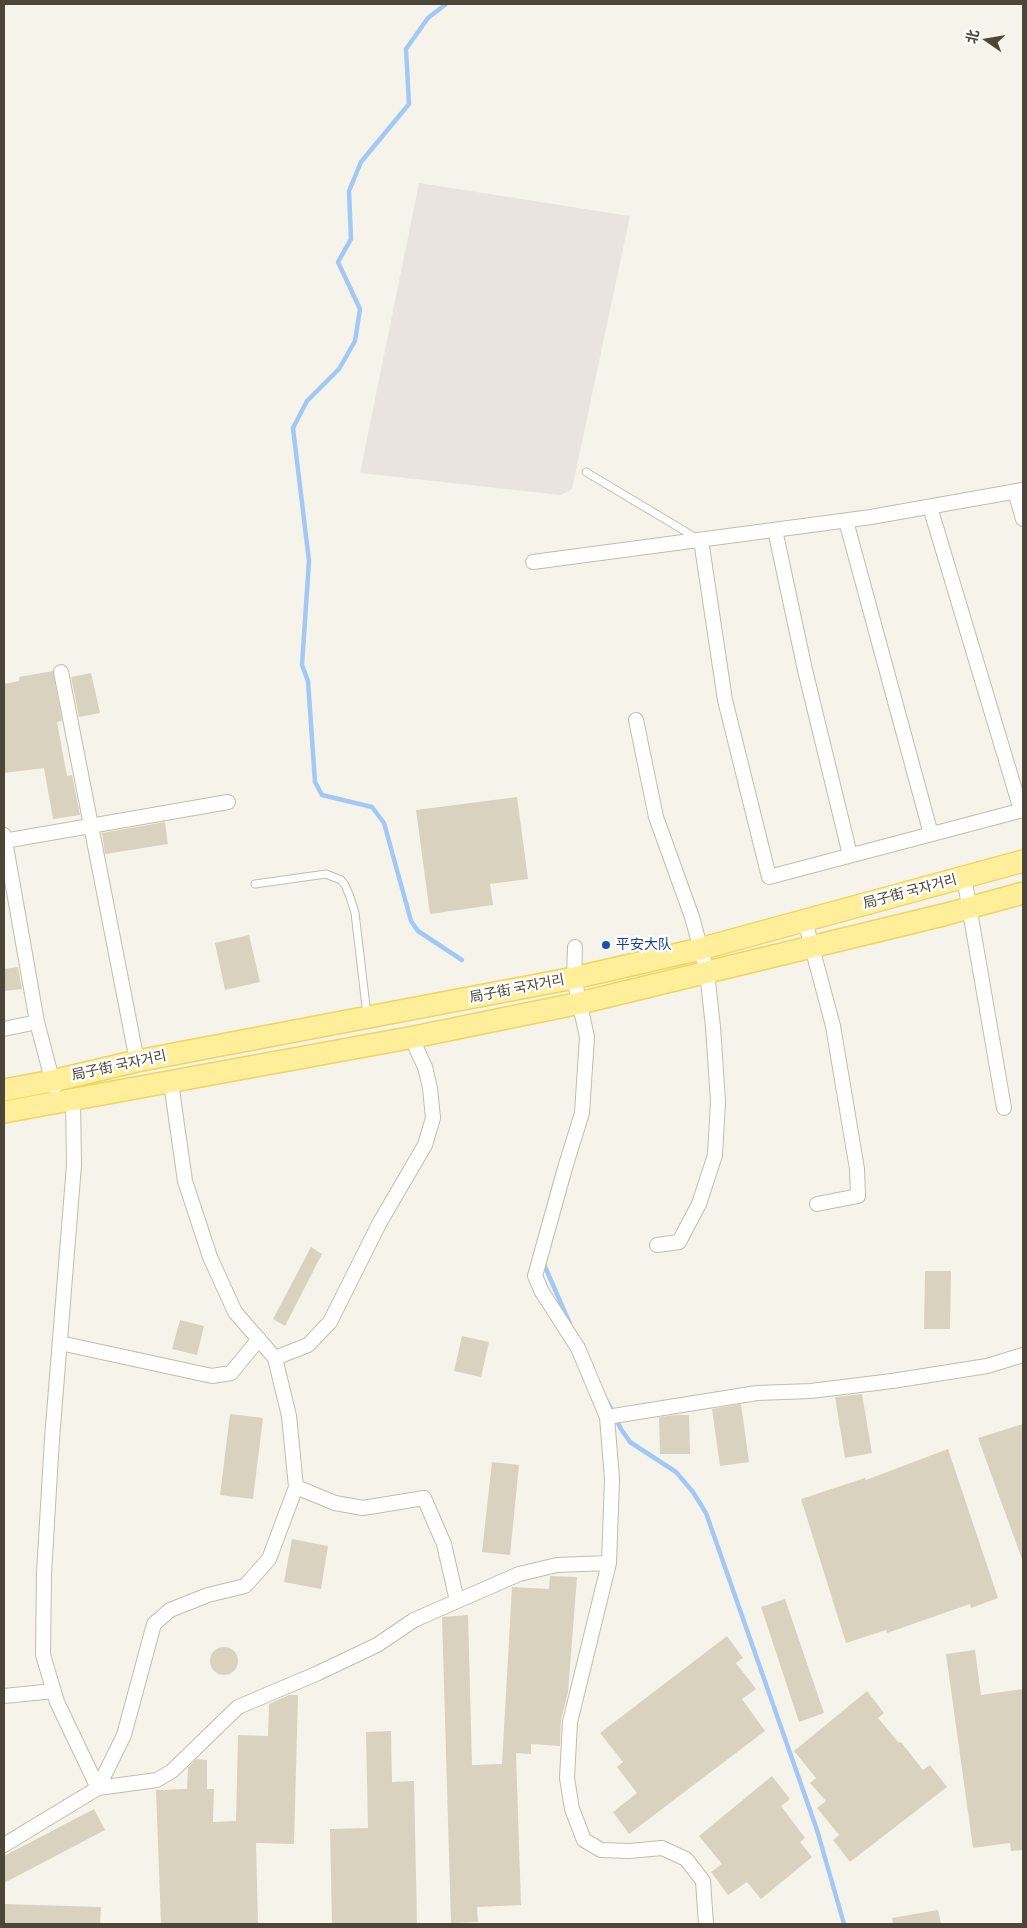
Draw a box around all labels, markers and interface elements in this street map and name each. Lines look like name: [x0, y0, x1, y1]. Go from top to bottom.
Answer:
north arrow: [962, 15, 1012, 65]
text: 北: [962, 28, 983, 45]
street label: 局子街 국자거리: [861, 871, 959, 913]
place label: 平安大队: [616, 937, 672, 953]
marker: 平安大队: [600, 939, 612, 951]
street label: 局子街 국자거리: [468, 972, 566, 1006]
street label: 局子街 국자거리: [70, 1048, 168, 1084]

